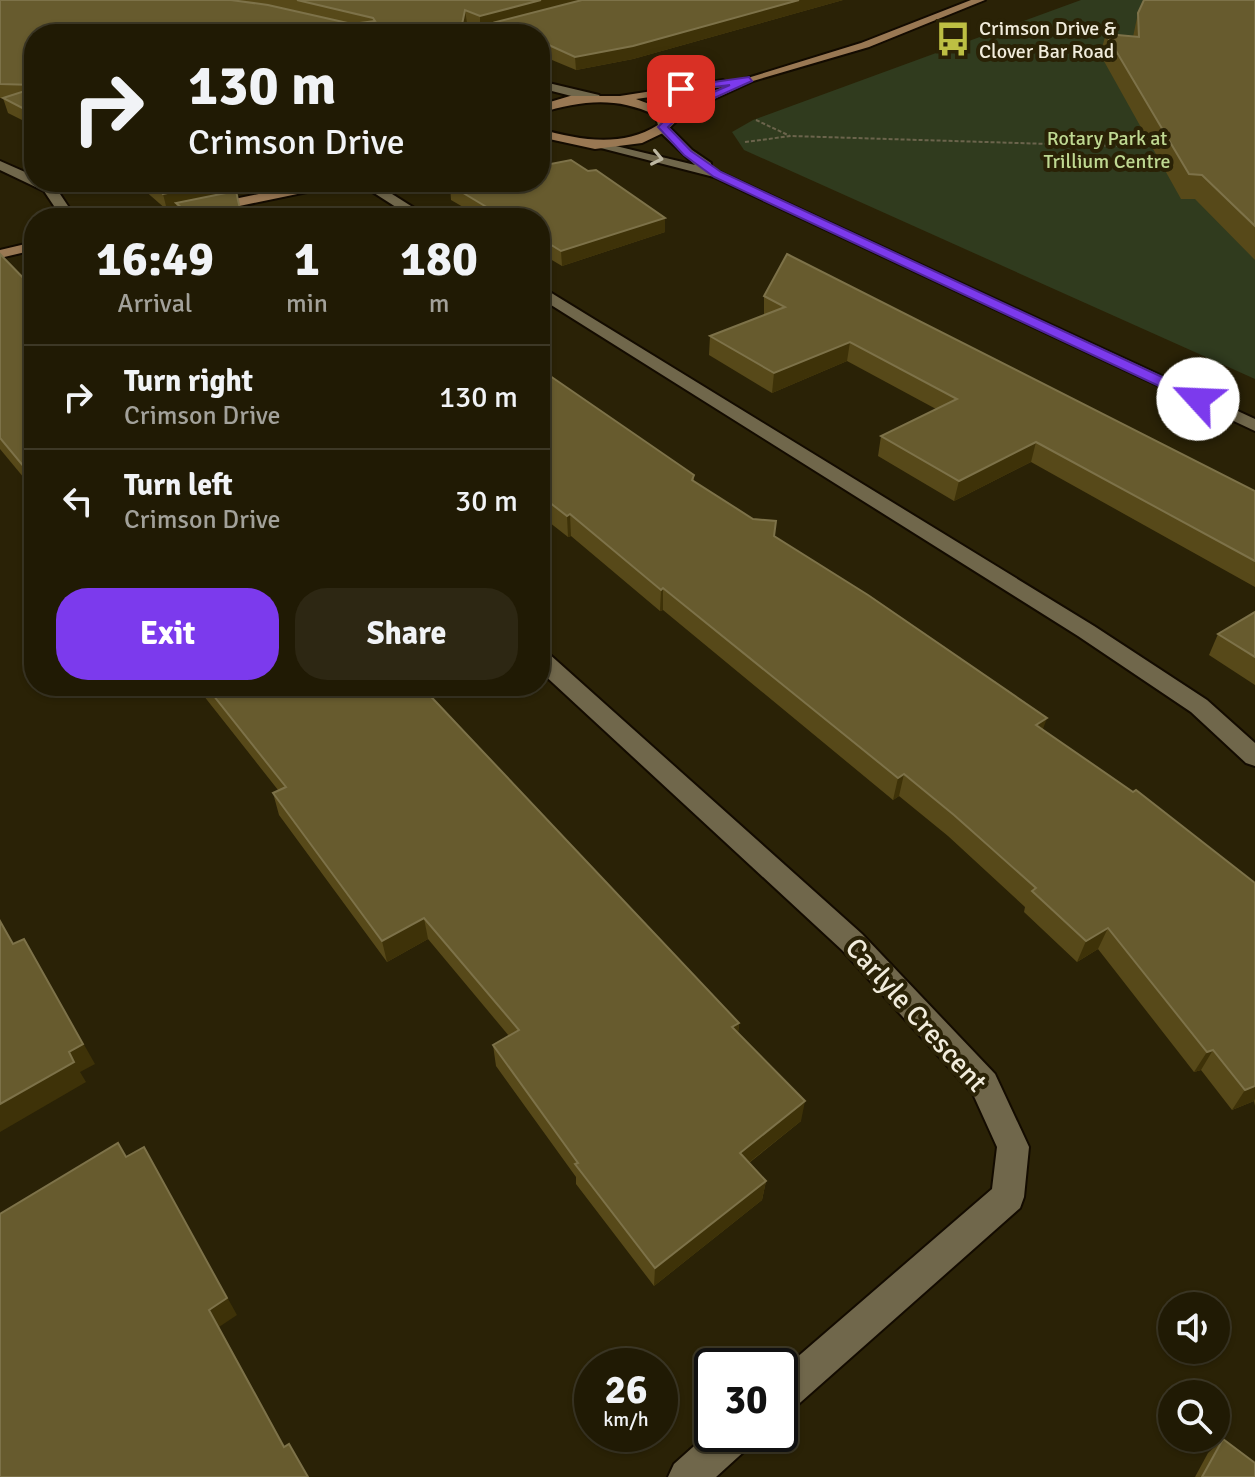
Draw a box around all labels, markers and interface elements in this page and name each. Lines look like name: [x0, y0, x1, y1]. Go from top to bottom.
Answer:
place label: Crimson Drive & Clover Bar Road: [979, 16, 1117, 64]
bus stop icon: Crimson Drive & Clover Bar Road: [934, 20, 972, 58]
text: 130 m: [188, 51, 336, 120]
pin: [647, 55, 715, 123]
icon: right: [56, 56, 160, 160]
icon: arrive: [659, 67, 703, 111]
text: Crimson Drive: [188, 120, 405, 165]
park label: Rotary Park at Trillium Centre: [1044, 126, 1170, 174]
one-way arrow: [649, 149, 663, 166]
text: 16:49: [96, 230, 214, 289]
text: 1: [294, 230, 320, 289]
text: 180: [400, 230, 478, 289]
text: Arrival: [118, 288, 192, 320]
text: min: [286, 288, 328, 320]
text: m: [429, 288, 449, 320]
position arrow: [1156, 357, 1240, 441]
text: Turn right: [124, 363, 253, 400]
icon: right: [56, 375, 100, 419]
text: 130 m: [439, 379, 518, 416]
text: Crimson Drive: [124, 400, 280, 432]
text: Turn left: [124, 467, 233, 504]
icon: left: [56, 479, 100, 523]
text: 30 m: [455, 483, 518, 520]
text: Crimson Drive: [124, 504, 280, 536]
button: Exit: [56, 588, 279, 680]
button: Share: [295, 588, 518, 680]
street label: Carlyle Crescent: [838, 931, 994, 1099]
map controls: [1158, 1292, 1230, 1452]
button: sound: [1158, 1292, 1230, 1364]
speed limit sign: 30: [694, 1348, 798, 1452]
text: 26: [604, 1365, 648, 1415]
button: search: [1158, 1380, 1230, 1452]
text: km/h: [603, 1407, 649, 1432]

